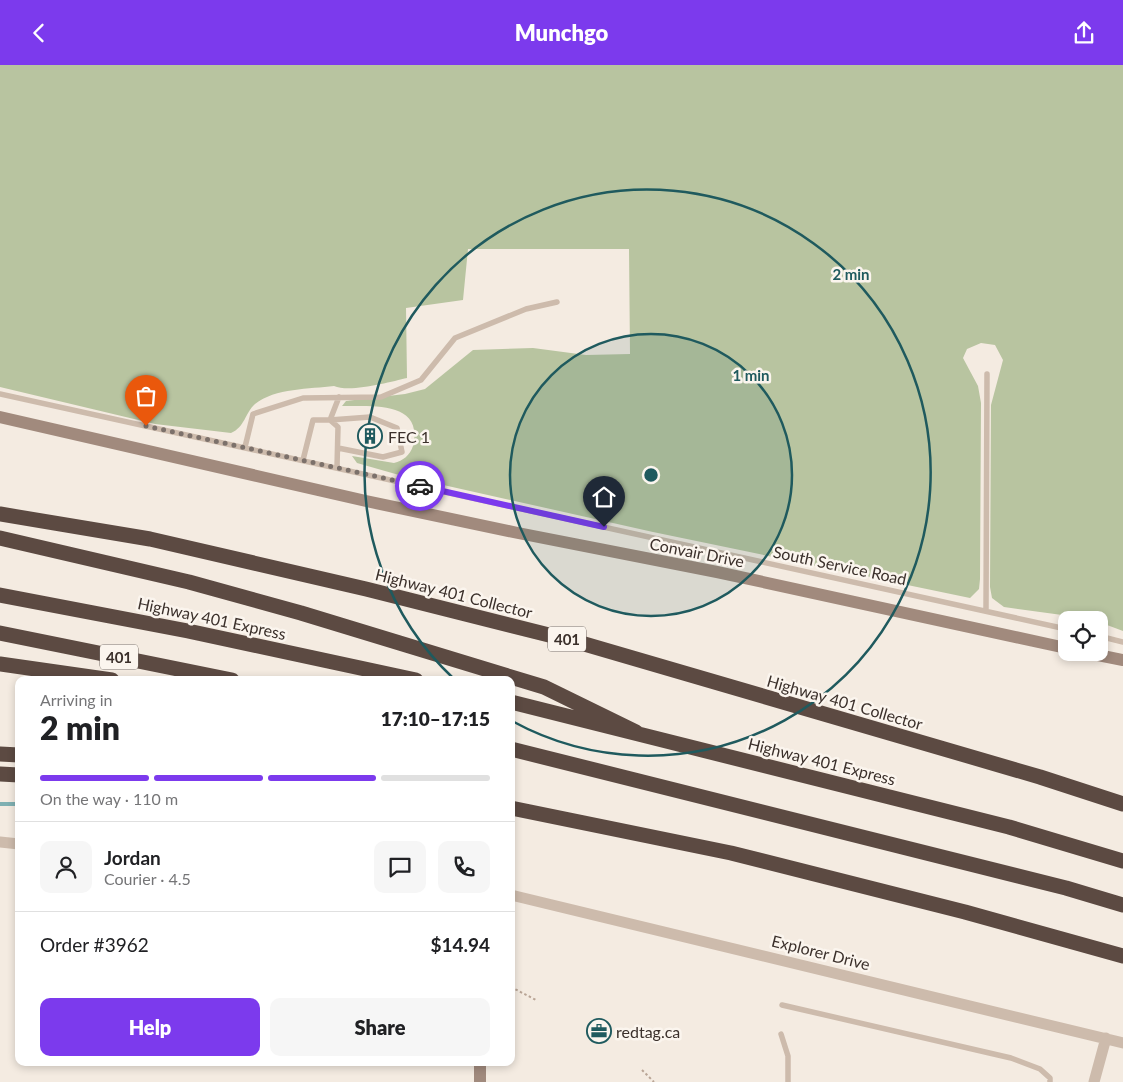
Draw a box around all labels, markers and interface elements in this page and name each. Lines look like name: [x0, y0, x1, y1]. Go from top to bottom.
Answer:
icon: back: [25, 19, 53, 47]
text: Munchgo: [515, 19, 608, 46]
icon: share: [1070, 19, 1098, 47]
text: 2 min: [832, 265, 870, 283]
text: 1 min: [732, 366, 770, 384]
pin: [125, 375, 167, 426]
icon: bag: [132, 382, 160, 410]
building icon: FEC 1: [357, 423, 383, 449]
place label: FEC 1: [388, 427, 430, 446]
courier: [395, 461, 445, 511]
centre of rings: [642, 466, 660, 484]
icon: car: [406, 472, 434, 500]
pin: [583, 476, 625, 527]
icon: home: [590, 483, 618, 511]
street label: Convair Drive: [648, 534, 746, 570]
street label: South Service Road: [772, 542, 908, 588]
street label: Highway 401 Collector: [374, 564, 535, 622]
street label: Highway 401 Express: [136, 593, 288, 643]
map controls: [1058, 611, 1108, 661]
button: locate: [1058, 611, 1108, 661]
road number: 401: [548, 627, 586, 651]
road number: 401: [100, 645, 138, 669]
street label: Highway 401 Collector: [765, 671, 925, 733]
text: Arriving in: [40, 690, 113, 709]
text: 17:10–17:15: [381, 707, 490, 730]
text: 2 min: [40, 708, 120, 747]
street label: Highway 401 Express: [746, 733, 898, 789]
text: On the way · 110 m: [40, 789, 178, 808]
button: person: [40, 841, 92, 893]
button: chat: [374, 841, 426, 893]
button: phone: [438, 841, 490, 893]
text: Jordan: [104, 846, 161, 869]
text: Courier · 4.5: [104, 869, 191, 888]
street label: Explorer Drive: [770, 931, 872, 973]
text: Order #3962: [40, 933, 149, 956]
text: $14.94: [430, 933, 490, 956]
button: Help: [40, 998, 260, 1056]
button: Share: [270, 998, 490, 1056]
office icon: redtag.ca: [586, 1018, 612, 1044]
place label: redtag.ca: [616, 1022, 680, 1041]

